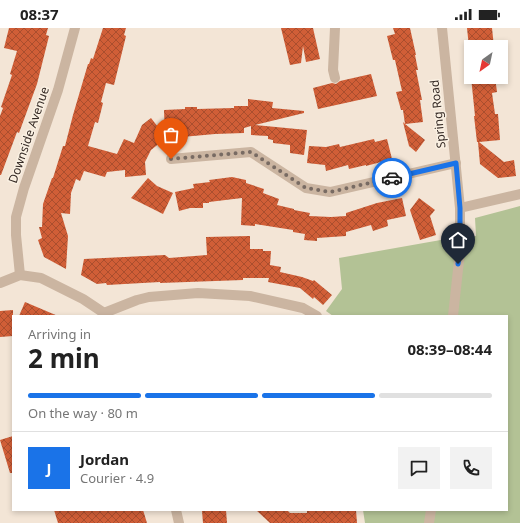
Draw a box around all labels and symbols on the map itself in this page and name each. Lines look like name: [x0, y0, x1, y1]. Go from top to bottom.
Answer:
north arrow: [464, 40, 508, 84]
street label: Spring Road: [425, 79, 450, 149]
street label: Downside Avenue: [4, 84, 53, 185]
pin: [154, 118, 188, 159]
courier: [372, 158, 412, 198]
pin: [441, 223, 475, 264]

